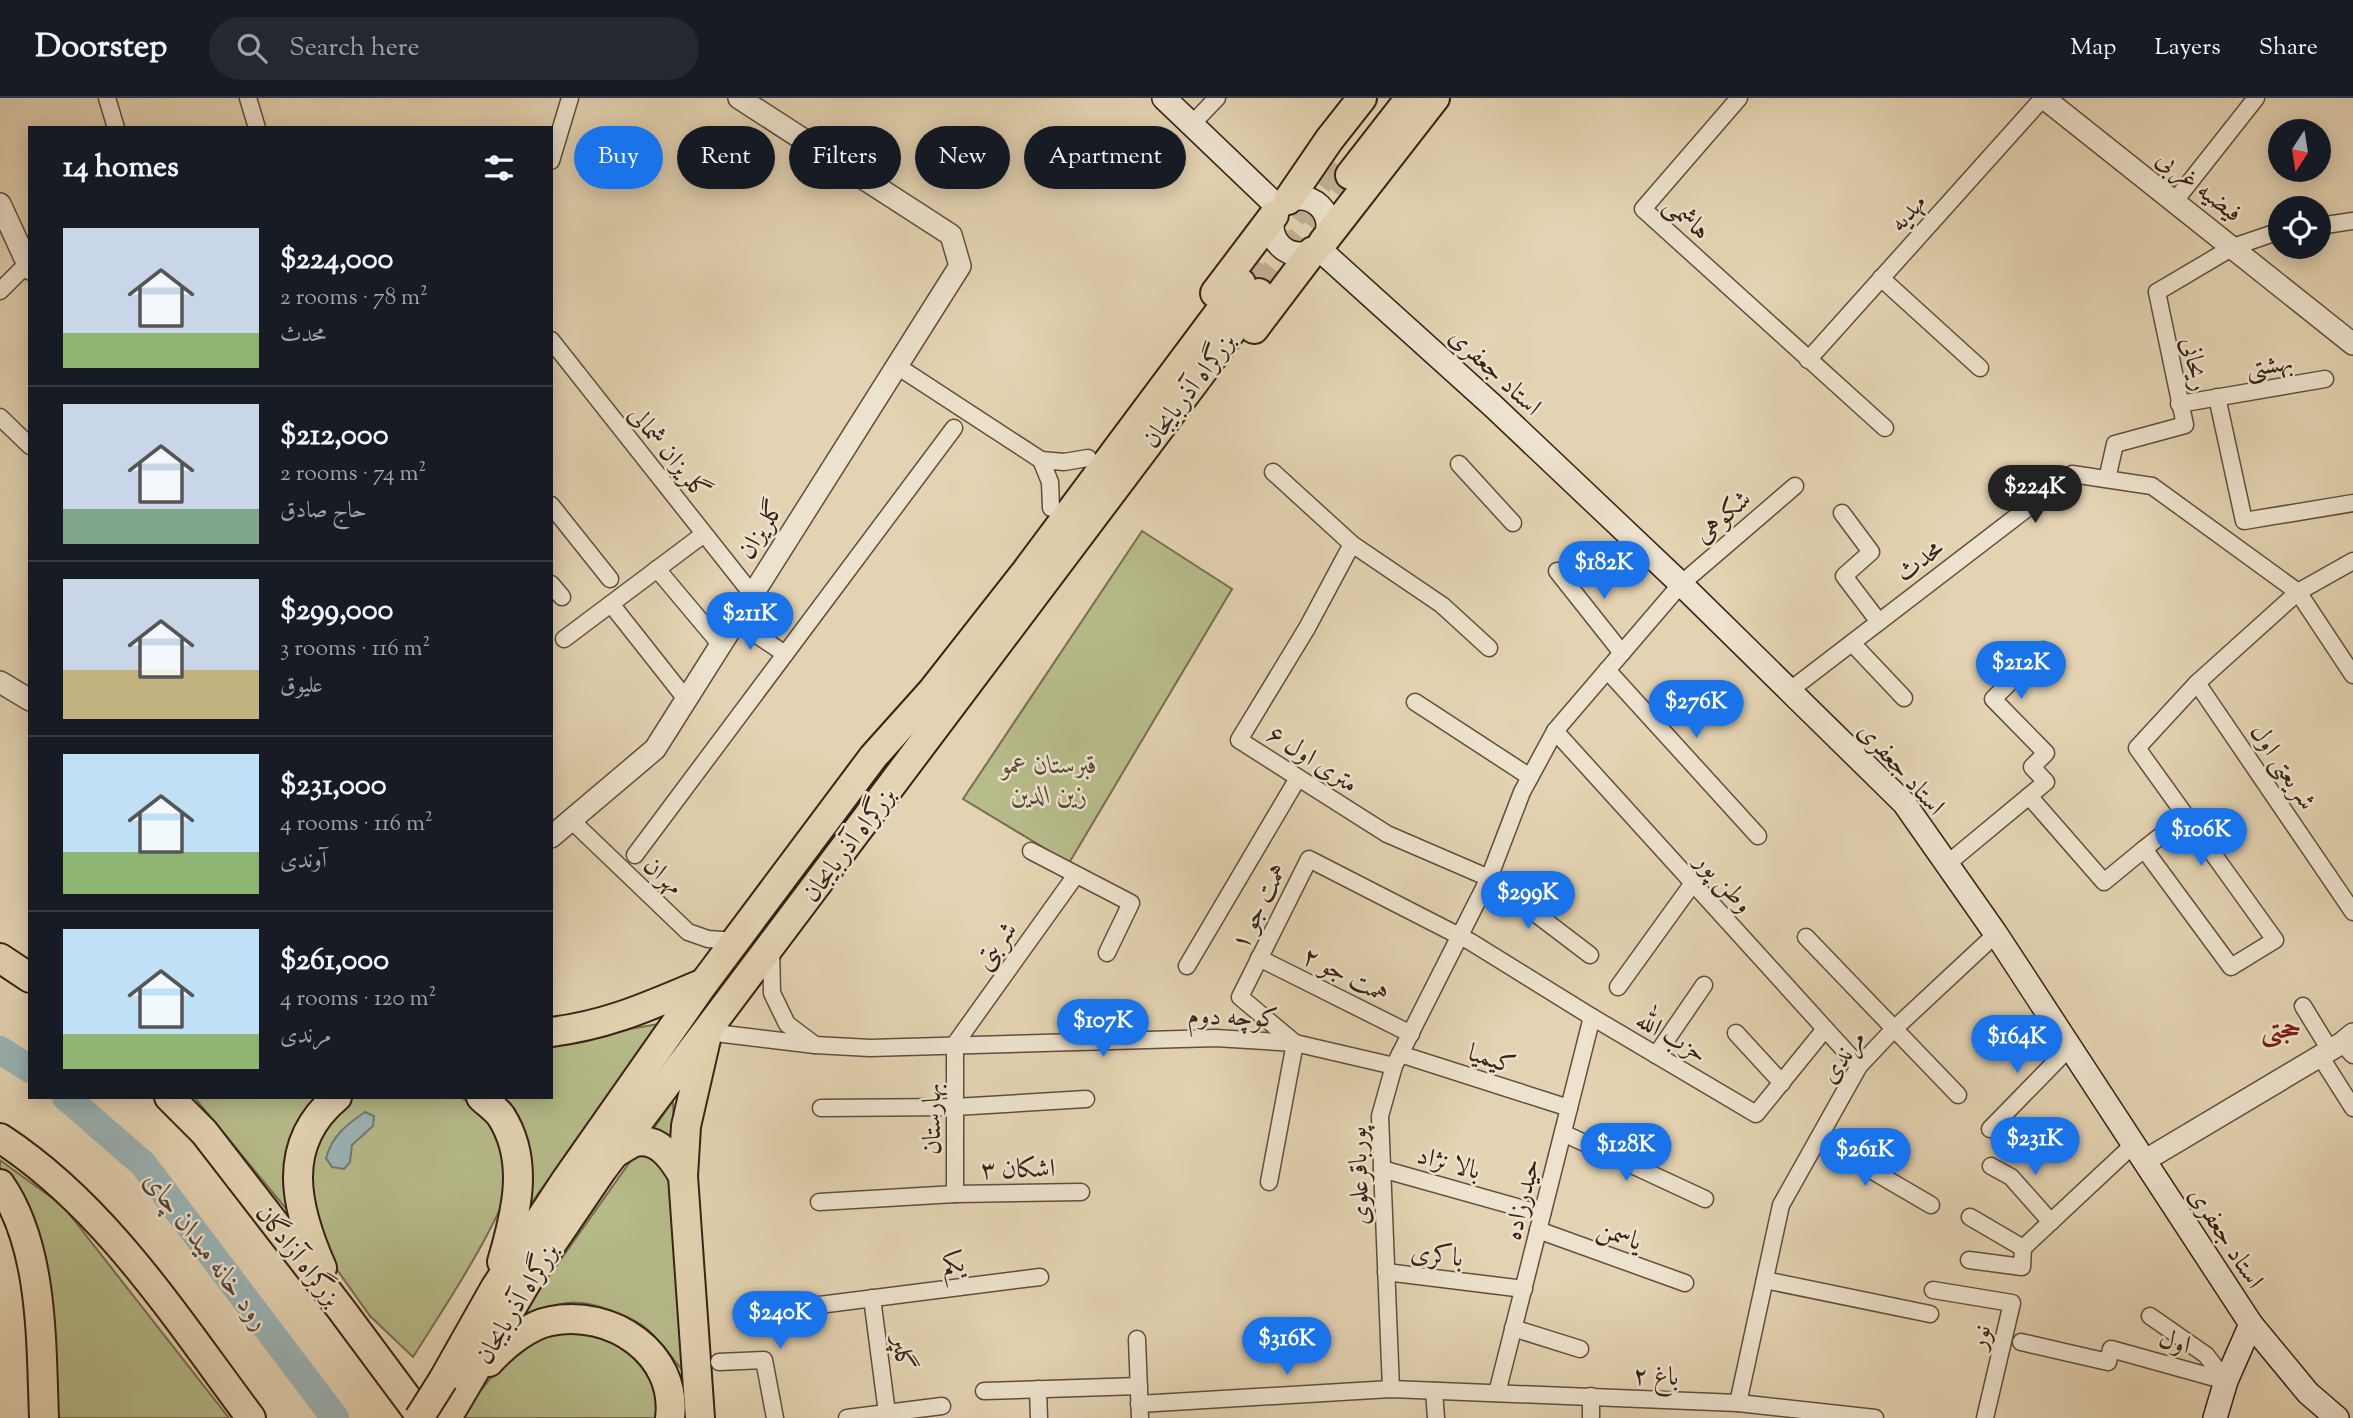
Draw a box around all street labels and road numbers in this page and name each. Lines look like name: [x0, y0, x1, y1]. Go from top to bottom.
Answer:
street label: فیضیه غربی: [2147, 141, 2249, 233]
street label: مهدیه: [1881, 186, 1936, 241]
street label: هاشمی: [1655, 188, 1718, 250]
street label: استاد جعفری: [1440, 320, 1549, 426]
street label: بزرگراه آذربایجان: [1133, 325, 1246, 457]
street label: ریحانی: [2170, 334, 2217, 395]
street label: بهشتی: [2243, 344, 2296, 388]
street label: گلریزان شمالی: [618, 398, 718, 509]
street label: شکوهی: [1687, 482, 1761, 553]
street label: گلریزان: [729, 493, 795, 567]
street label: محدث: [1889, 531, 1953, 593]
street label: استاد جعفری: [1848, 715, 1952, 825]
street label: ۶ متری اول: [1259, 717, 1365, 803]
street label: شریعتی اول: [2239, 717, 2324, 818]
street label: بزرگراه آذربایجان: [793, 779, 906, 911]
street label: وطن پور: [1684, 843, 1761, 922]
street label: مهران: [634, 849, 691, 905]
street label: همت جو ۱: [1223, 857, 1298, 957]
street label: شربتی: [967, 915, 1027, 978]
street label: همت جو ۲: [1295, 939, 1395, 1014]
street label: کوچه دوم: [1187, 998, 1279, 1041]
street label: حزب الله: [1628, 999, 1715, 1073]
street label: مرندی: [1812, 1023, 1876, 1092]
street label: کیمیا: [1463, 1035, 1520, 1085]
street label: بهارستان: [915, 1083, 952, 1155]
street label: پورباقرعلوی: [1340, 1125, 1381, 1226]
street label: بالا نژاد: [1412, 1138, 1484, 1191]
street label: اشکان ۳: [980, 1151, 1056, 1190]
street label: حیدرزاده: [1495, 1155, 1551, 1244]
street label: استاد جعفری: [2178, 1180, 2272, 1297]
street label: بزرگراه آزادگان: [245, 1197, 350, 1316]
street label: یاسمن: [1592, 1211, 1649, 1262]
street label: باکری: [1408, 1235, 1465, 1278]
street label: بزرگراه آذربایجان: [466, 1236, 569, 1372]
street label: یکم: [940, 1245, 969, 1289]
street label: اول: [2154, 1321, 2195, 1366]
street label: نور: [1960, 1322, 2002, 1356]
street label: گلپر: [881, 1331, 922, 1373]
street label: باغ ۲: [1632, 1358, 1679, 1398]

